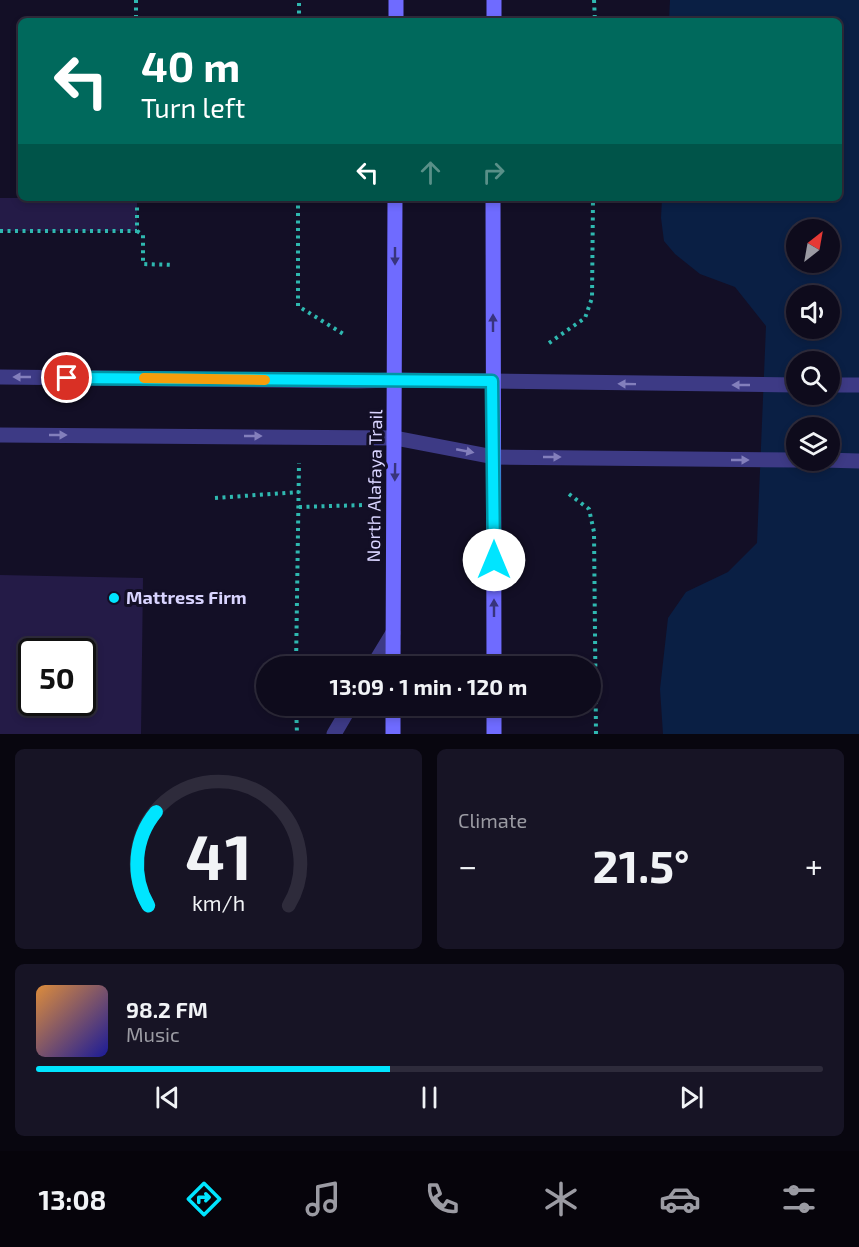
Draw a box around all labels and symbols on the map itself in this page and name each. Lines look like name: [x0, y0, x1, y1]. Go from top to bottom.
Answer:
north arrow: [786, 219, 840, 273]
one-way arrow: [390, 247, 400, 266]
one-way arrow: [488, 313, 498, 332]
pin: [41, 352, 92, 403]
one-way arrow: [12, 372, 31, 382]
one-way arrow: [617, 379, 636, 389]
one-way arrow: [731, 380, 750, 390]
street label: North Alafaya Trail: [362, 409, 386, 563]
one-way arrow: [49, 430, 68, 440]
one-way arrow: [244, 431, 263, 441]
one-way arrow: [456, 447, 475, 456]
one-way arrow: [543, 452, 562, 462]
one-way arrow: [731, 455, 750, 465]
one-way arrow: [390, 463, 400, 482]
position arrow: [462, 528, 526, 592]
place label: Mattress Firm: [126, 586, 247, 608]
marker: Mattress Firm: [107, 591, 121, 605]
one-way arrow: [489, 598, 499, 617]
speed limit sign: 50: [18, 638, 96, 716]

